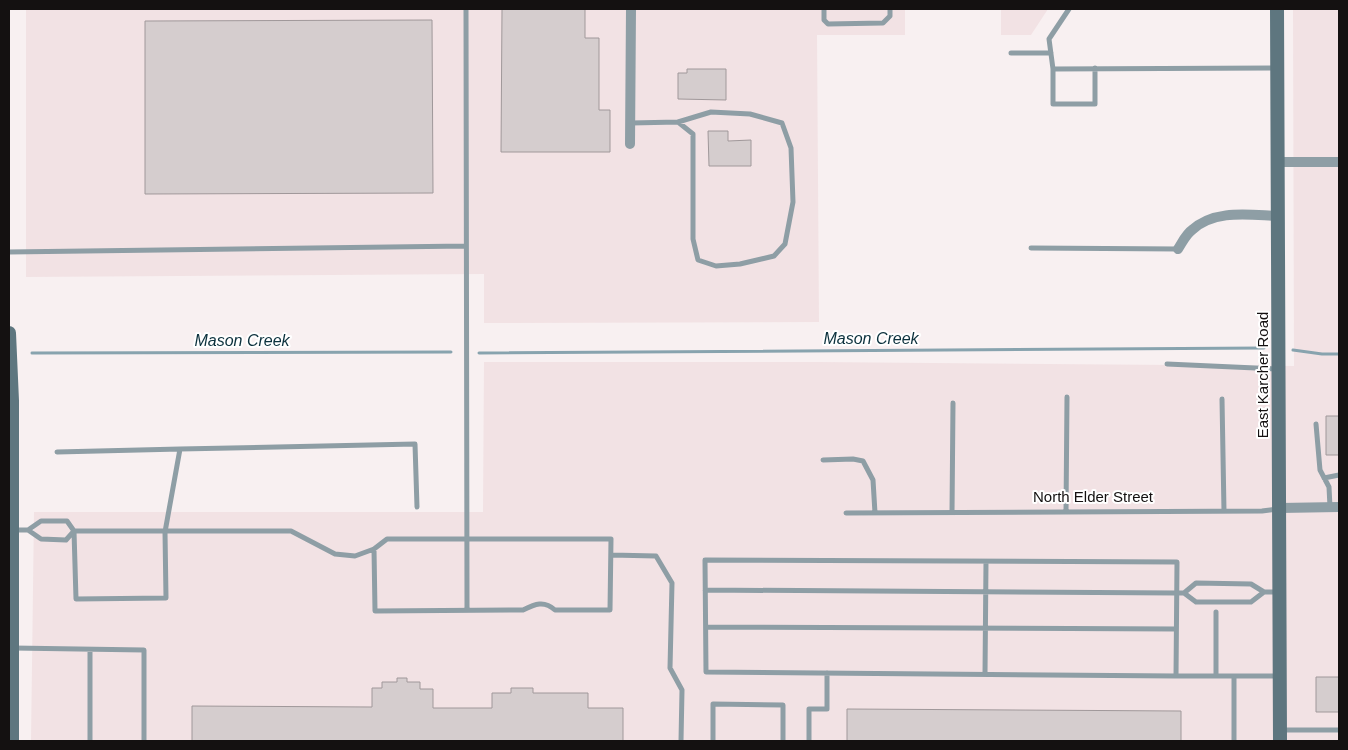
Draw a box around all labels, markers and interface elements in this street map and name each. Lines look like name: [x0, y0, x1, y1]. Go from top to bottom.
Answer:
street label: East Karcher Road: [1254, 312, 1271, 438]
water label: Mason Creek: [823, 330, 920, 347]
water label: Mason Creek: [194, 332, 291, 349]
street label: North Elder Street: [1033, 488, 1154, 505]

